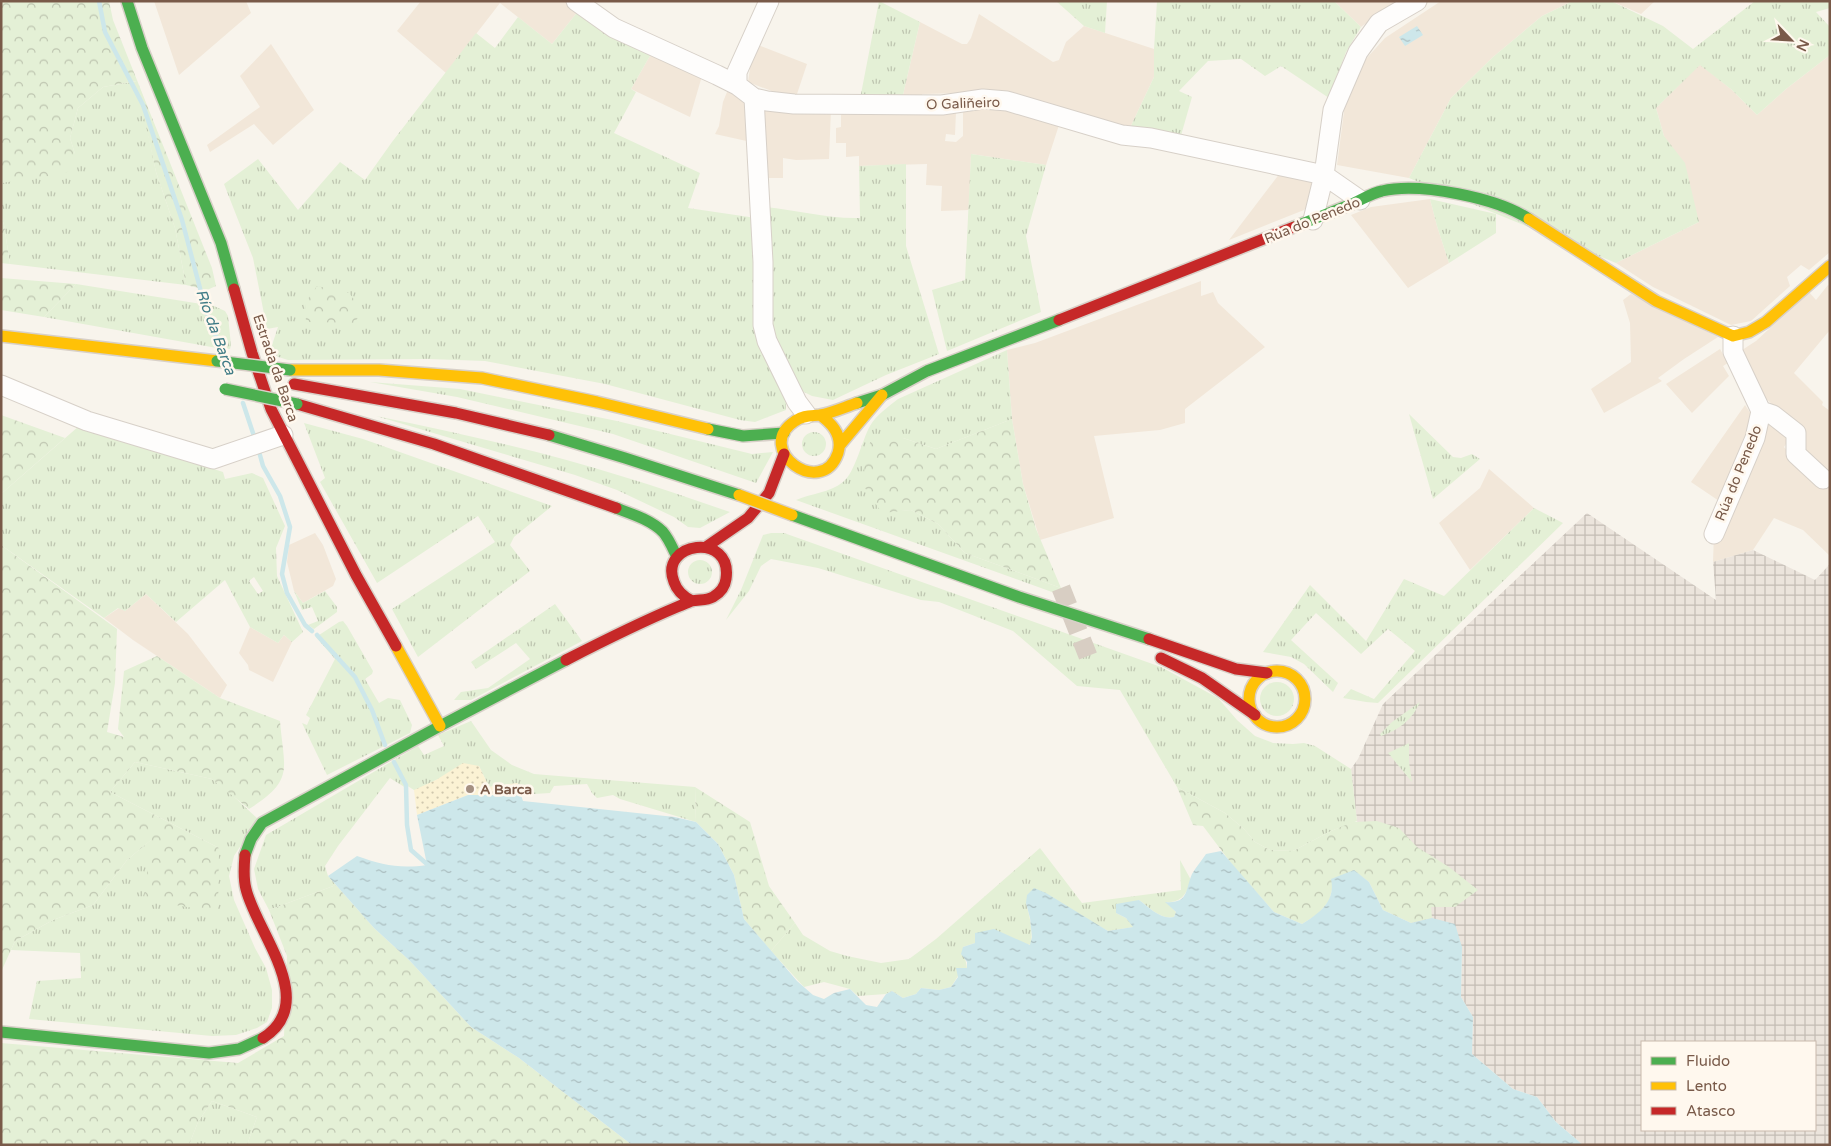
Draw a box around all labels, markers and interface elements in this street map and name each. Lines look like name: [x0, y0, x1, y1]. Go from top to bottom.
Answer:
north arrow: [1766, 15, 1816, 65]
text: N: [1792, 37, 1812, 54]
street label: O Galiñeiro: [926, 94, 1000, 113]
street label: Rúa do Penedo: [1262, 193, 1363, 247]
water label: Río da Barca: [192, 287, 240, 378]
street label: Estrada da Barca: [249, 312, 302, 424]
street label: Rúa do Penedo: [1711, 423, 1765, 524]
place label: A Barca: [480, 781, 532, 798]
marker: A Barca: [464, 783, 476, 795]
legend: [1641, 1041, 1816, 1131]
text: Fluido: [1686, 1052, 1730, 1070]
text: Lento: [1686, 1077, 1727, 1095]
text: Atasco: [1686, 1102, 1735, 1120]

